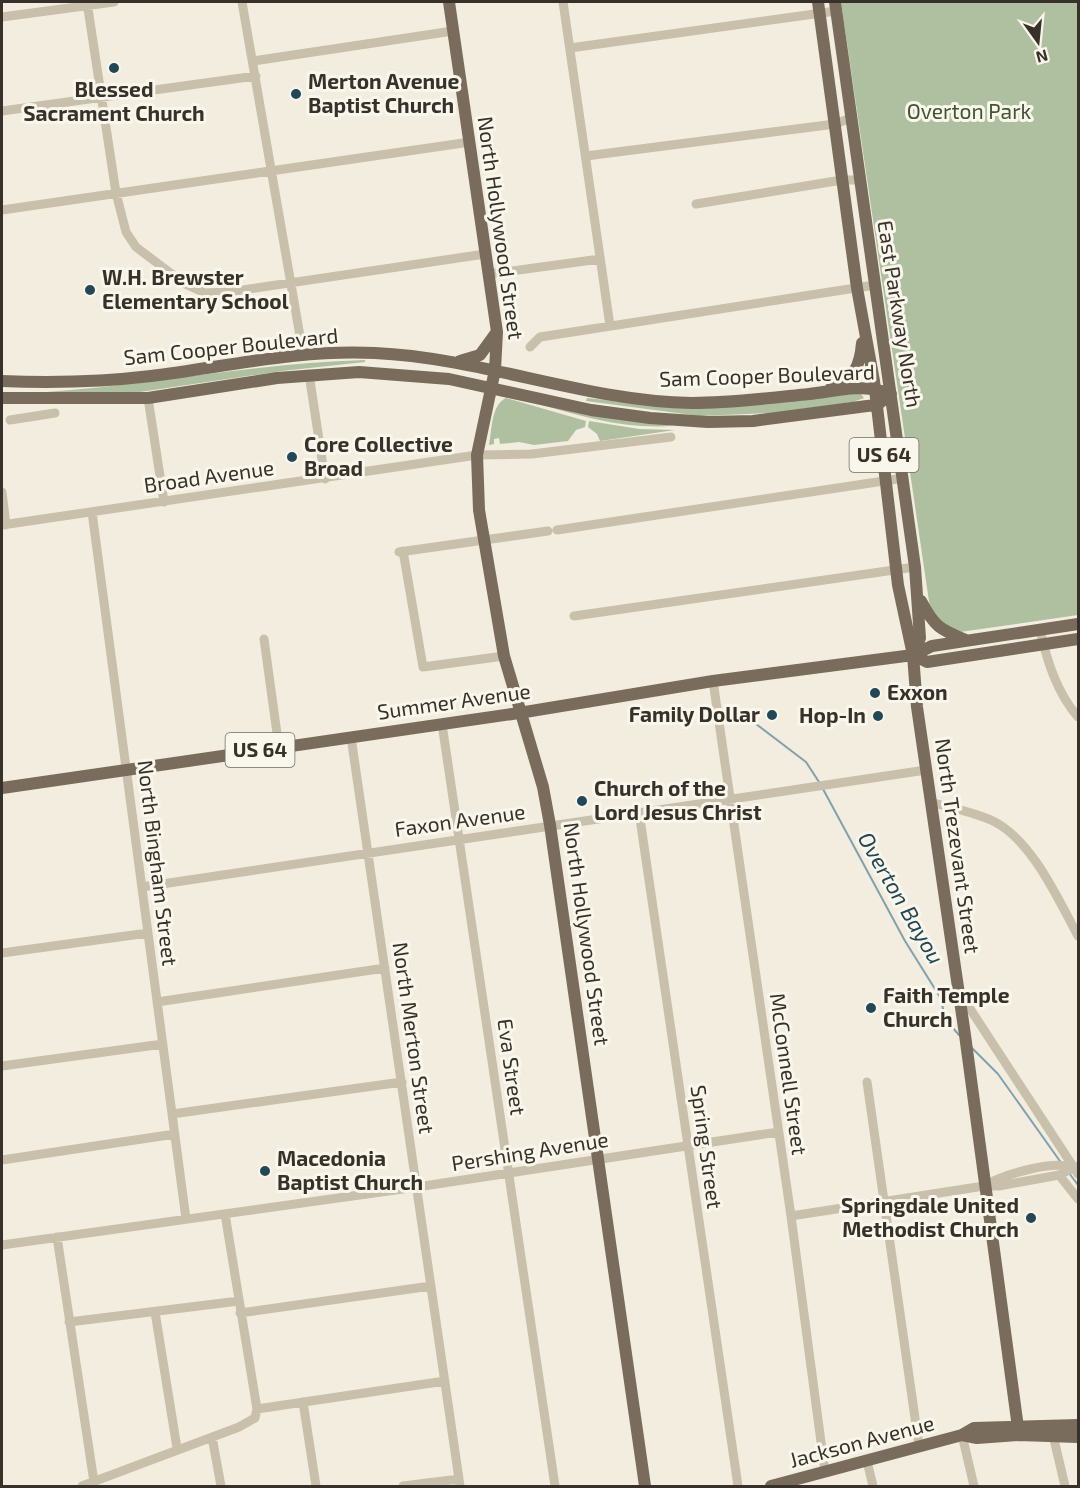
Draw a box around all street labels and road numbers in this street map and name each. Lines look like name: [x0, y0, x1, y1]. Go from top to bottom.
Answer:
street label: North Hollywood Street: [473, 114, 530, 341]
street label: East Parkway North: [873, 218, 928, 409]
street label: Sam Cooper Boulevard: [122, 322, 339, 369]
street label: Sam Cooper Boulevard: [659, 358, 875, 391]
road number: US 64: [850, 438, 918, 472]
street label: Broad Avenue: [142, 454, 276, 497]
street label: Summer Avenue: [376, 677, 532, 724]
road number: US 64: [226, 733, 294, 767]
street label: North Trezevant Street: [931, 737, 986, 955]
street label: North Bingham Street: [133, 758, 184, 967]
street label: Faxon Avenue: [393, 798, 527, 841]
street label: North Hollywood Street: [559, 820, 616, 1047]
street label: North Merton Street: [389, 940, 440, 1135]
street label: McConnell Street: [766, 991, 813, 1156]
street label: Eva Street: [493, 1017, 532, 1117]
street label: Spring Street: [686, 1083, 729, 1210]
street label: Pershing Avenue: [450, 1126, 610, 1175]
street label: Jackson Avenue: [786, 1409, 937, 1472]

